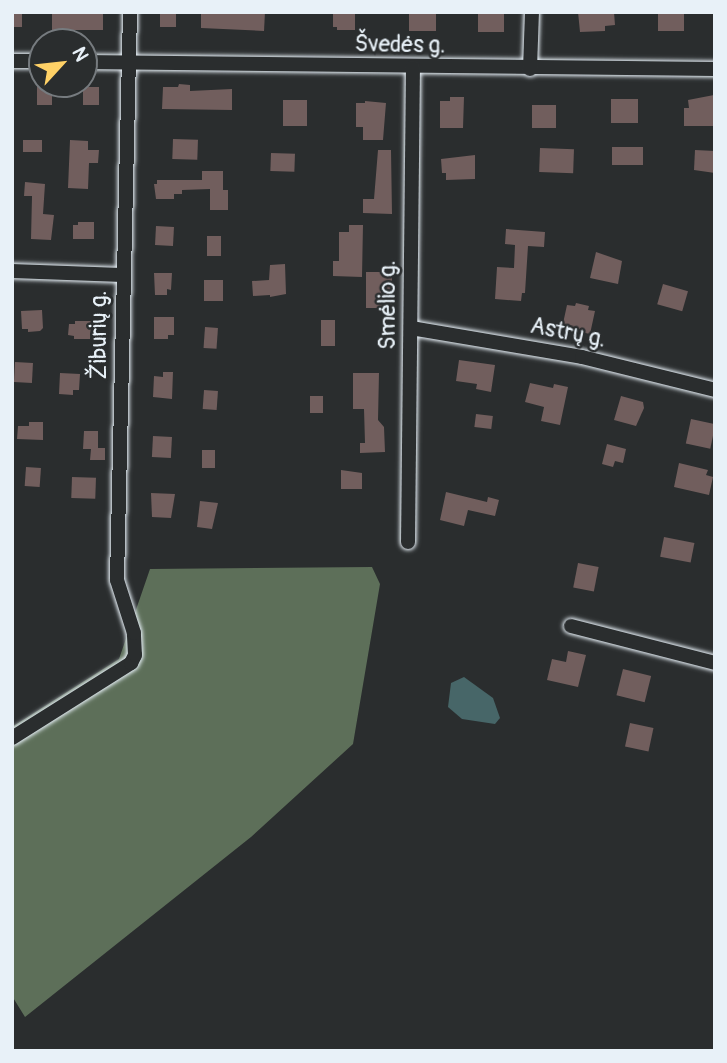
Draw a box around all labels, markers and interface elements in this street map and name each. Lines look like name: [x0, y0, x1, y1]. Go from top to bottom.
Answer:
north arrow: [28, 28, 98, 98]
street label: Švedės g.: [354, 30, 446, 60]
text: N: [66, 43, 94, 66]
street label: Smėlio g.: [374, 260, 402, 350]
street label: Žiburių g.: [85, 290, 113, 380]
street label: Astrų g.: [528, 312, 608, 354]

